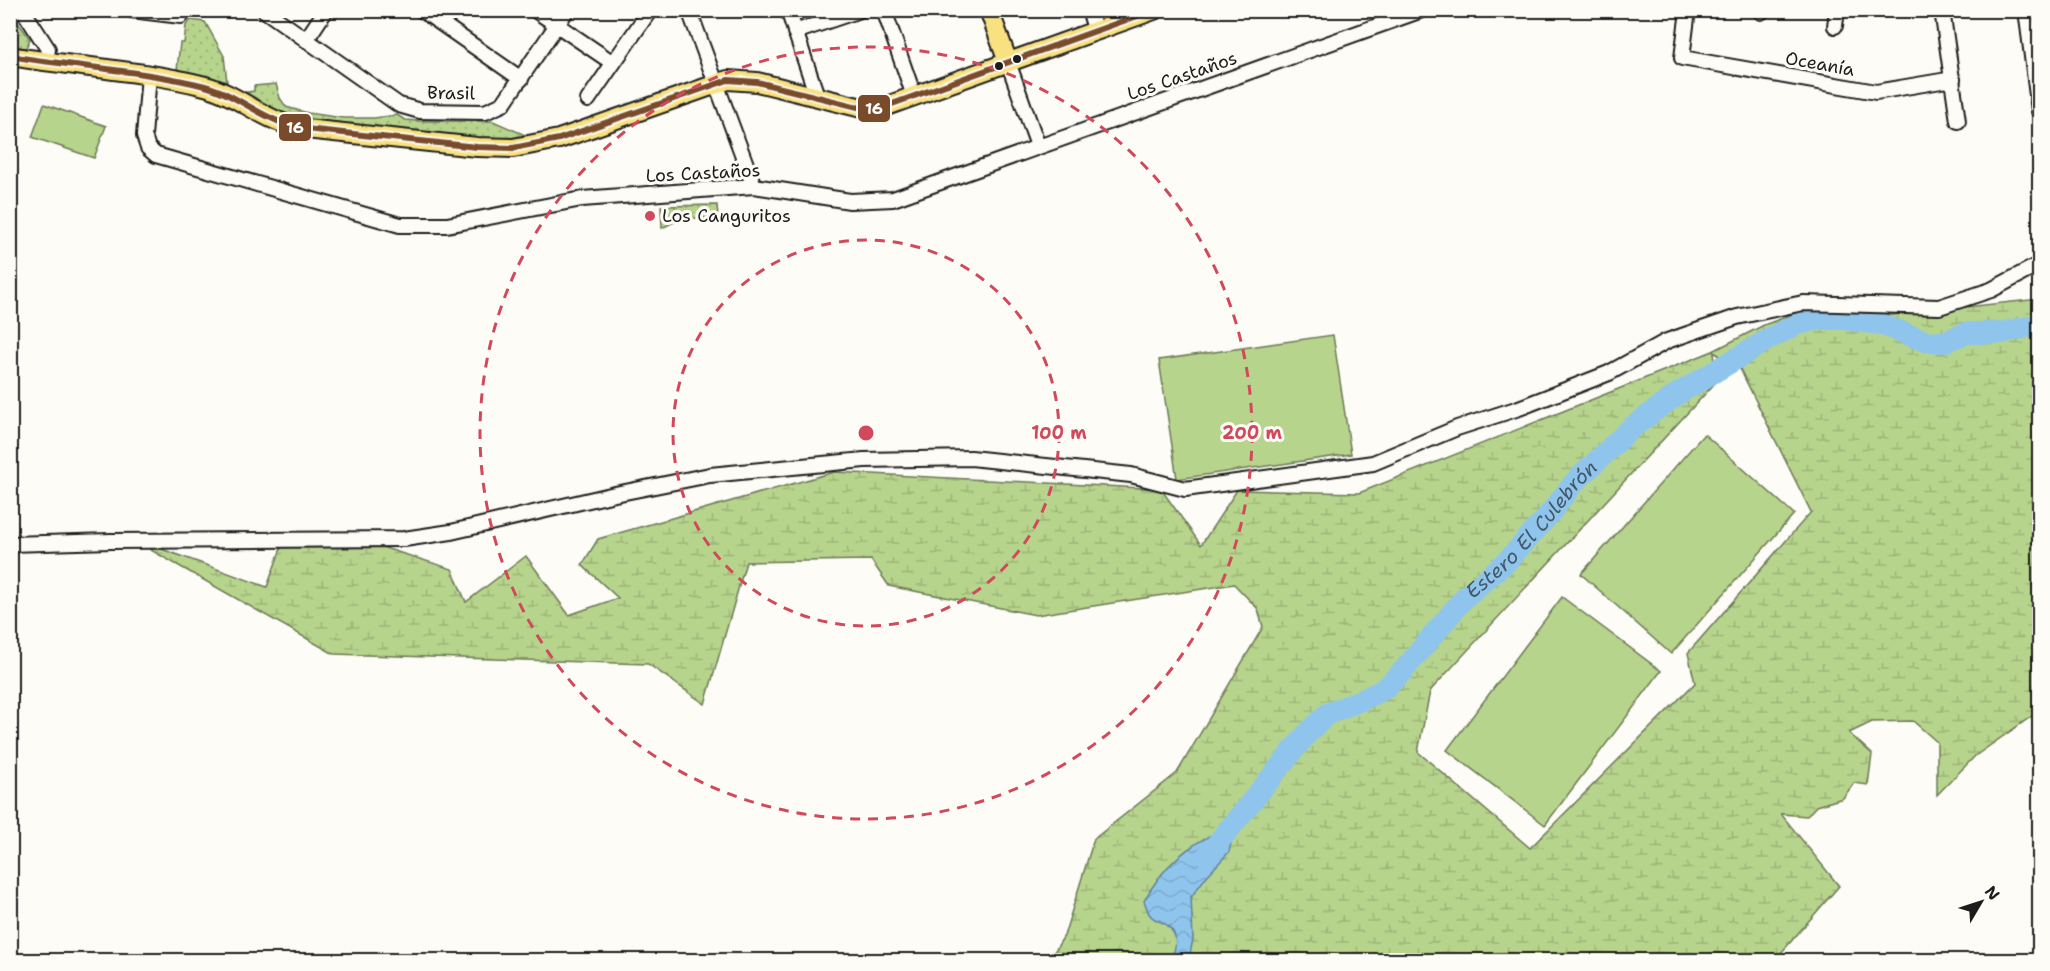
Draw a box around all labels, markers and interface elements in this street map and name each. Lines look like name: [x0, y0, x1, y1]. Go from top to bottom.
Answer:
street label: Los Castaños: [1124, 46, 1240, 106]
street label: Oceanía: [1784, 46, 1856, 82]
unlabelled marker: [1011, 53, 1023, 65]
unlabelled marker: [993, 60, 1005, 72]
street label: Brasil: [427, 81, 476, 105]
line badge: 16: [857, 94, 891, 123]
text: 16: [865, 98, 883, 119]
line badge: 16: [278, 113, 312, 142]
text: 16: [286, 117, 304, 138]
street label: Los Castaños: [645, 158, 761, 188]
place label: Los Canguritos: [662, 204, 791, 228]
marker: Los Canguritos: [643, 209, 657, 223]
text: 100 m: [1031, 421, 1087, 445]
text: 200 m: [1222, 421, 1283, 445]
centre of rings: [856, 423, 876, 443]
water label: Estero El Culebrón: [1460, 455, 1603, 604]
north arrow: [1951, 872, 2011, 932]
text: N: [1980, 881, 2004, 904]

